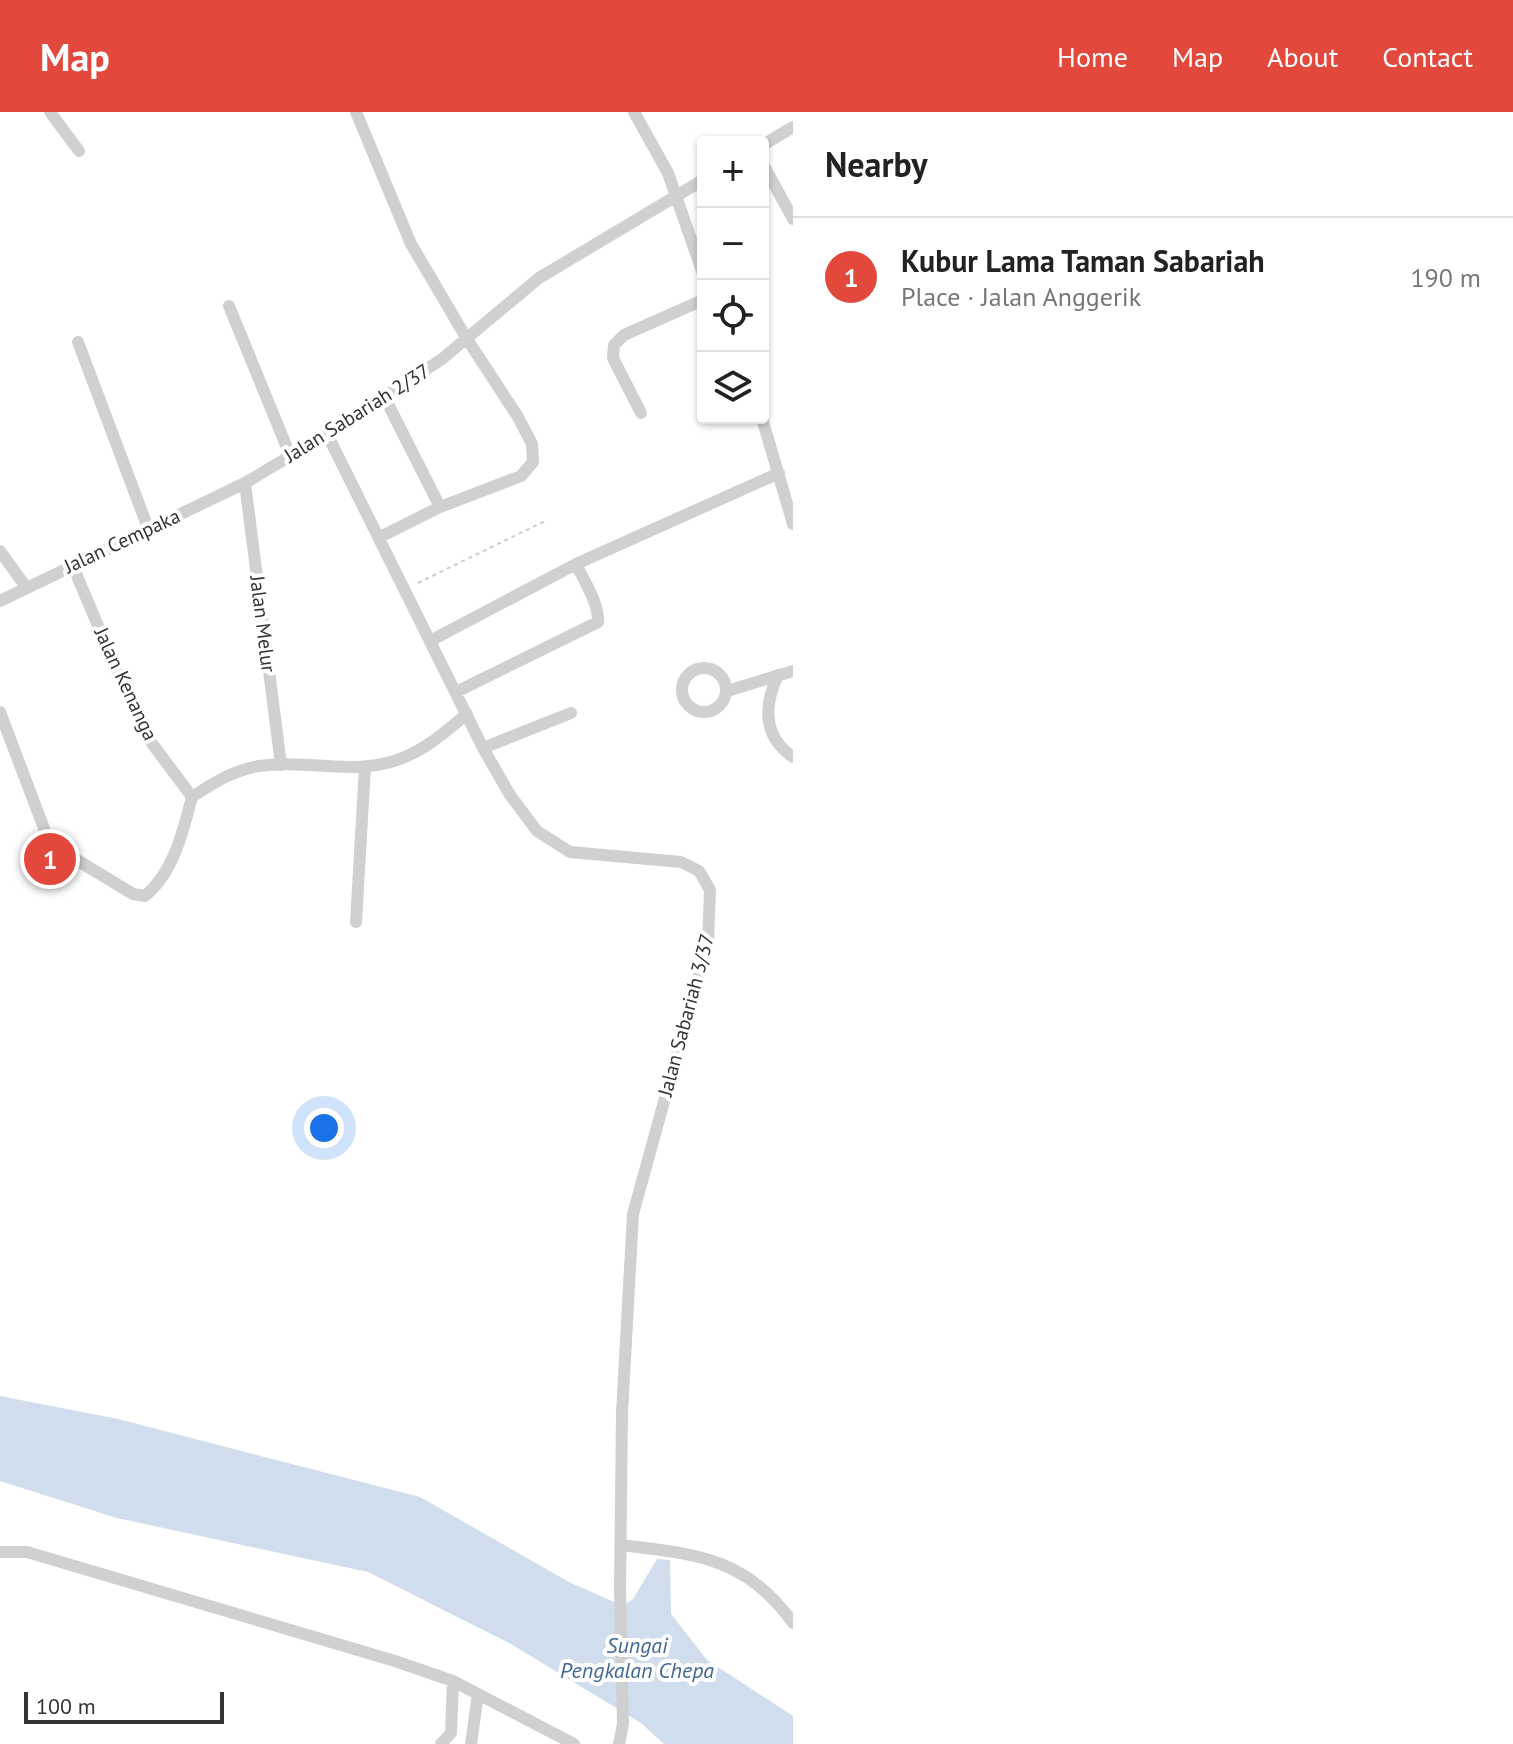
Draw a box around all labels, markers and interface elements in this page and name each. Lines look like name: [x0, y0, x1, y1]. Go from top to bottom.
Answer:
text: Map: [40, 32, 110, 81]
text: Home: [1057, 38, 1128, 75]
text: Map: [1172, 38, 1223, 75]
text: About: [1267, 38, 1338, 75]
text: Contact: [1382, 38, 1473, 75]
map controls: [697, 136, 769, 424]
button: +: [697, 136, 769, 208]
text: Nearby: [825, 142, 927, 186]
button: −: [697, 208, 769, 280]
text: Kubur Lama Taman Sabariah: [901, 241, 1265, 280]
text: 1: [844, 261, 858, 294]
text: 190 m: [1410, 261, 1481, 294]
button: locate: [697, 280, 769, 352]
text: Place · Jalan Anggerik: [901, 280, 1141, 313]
button: layers: [697, 352, 769, 424]
street label: Jalan Sabariah 2/37: [278, 358, 435, 469]
street label: Jalan Cempaka: [59, 503, 184, 580]
street label: Jalan Melur: [244, 573, 282, 674]
street label: Jalan Kenanga: [88, 622, 163, 745]
pin: 1: [24, 829, 76, 889]
street label: Jalan Sabariah 3/37: [652, 931, 720, 1100]
your location: [304, 1108, 344, 1148]
water label: Sungai Pengkalan Chepa: [560, 1631, 714, 1684]
scale bar: [24, 1688, 224, 1724]
text: 100 m: [36, 1692, 96, 1720]

